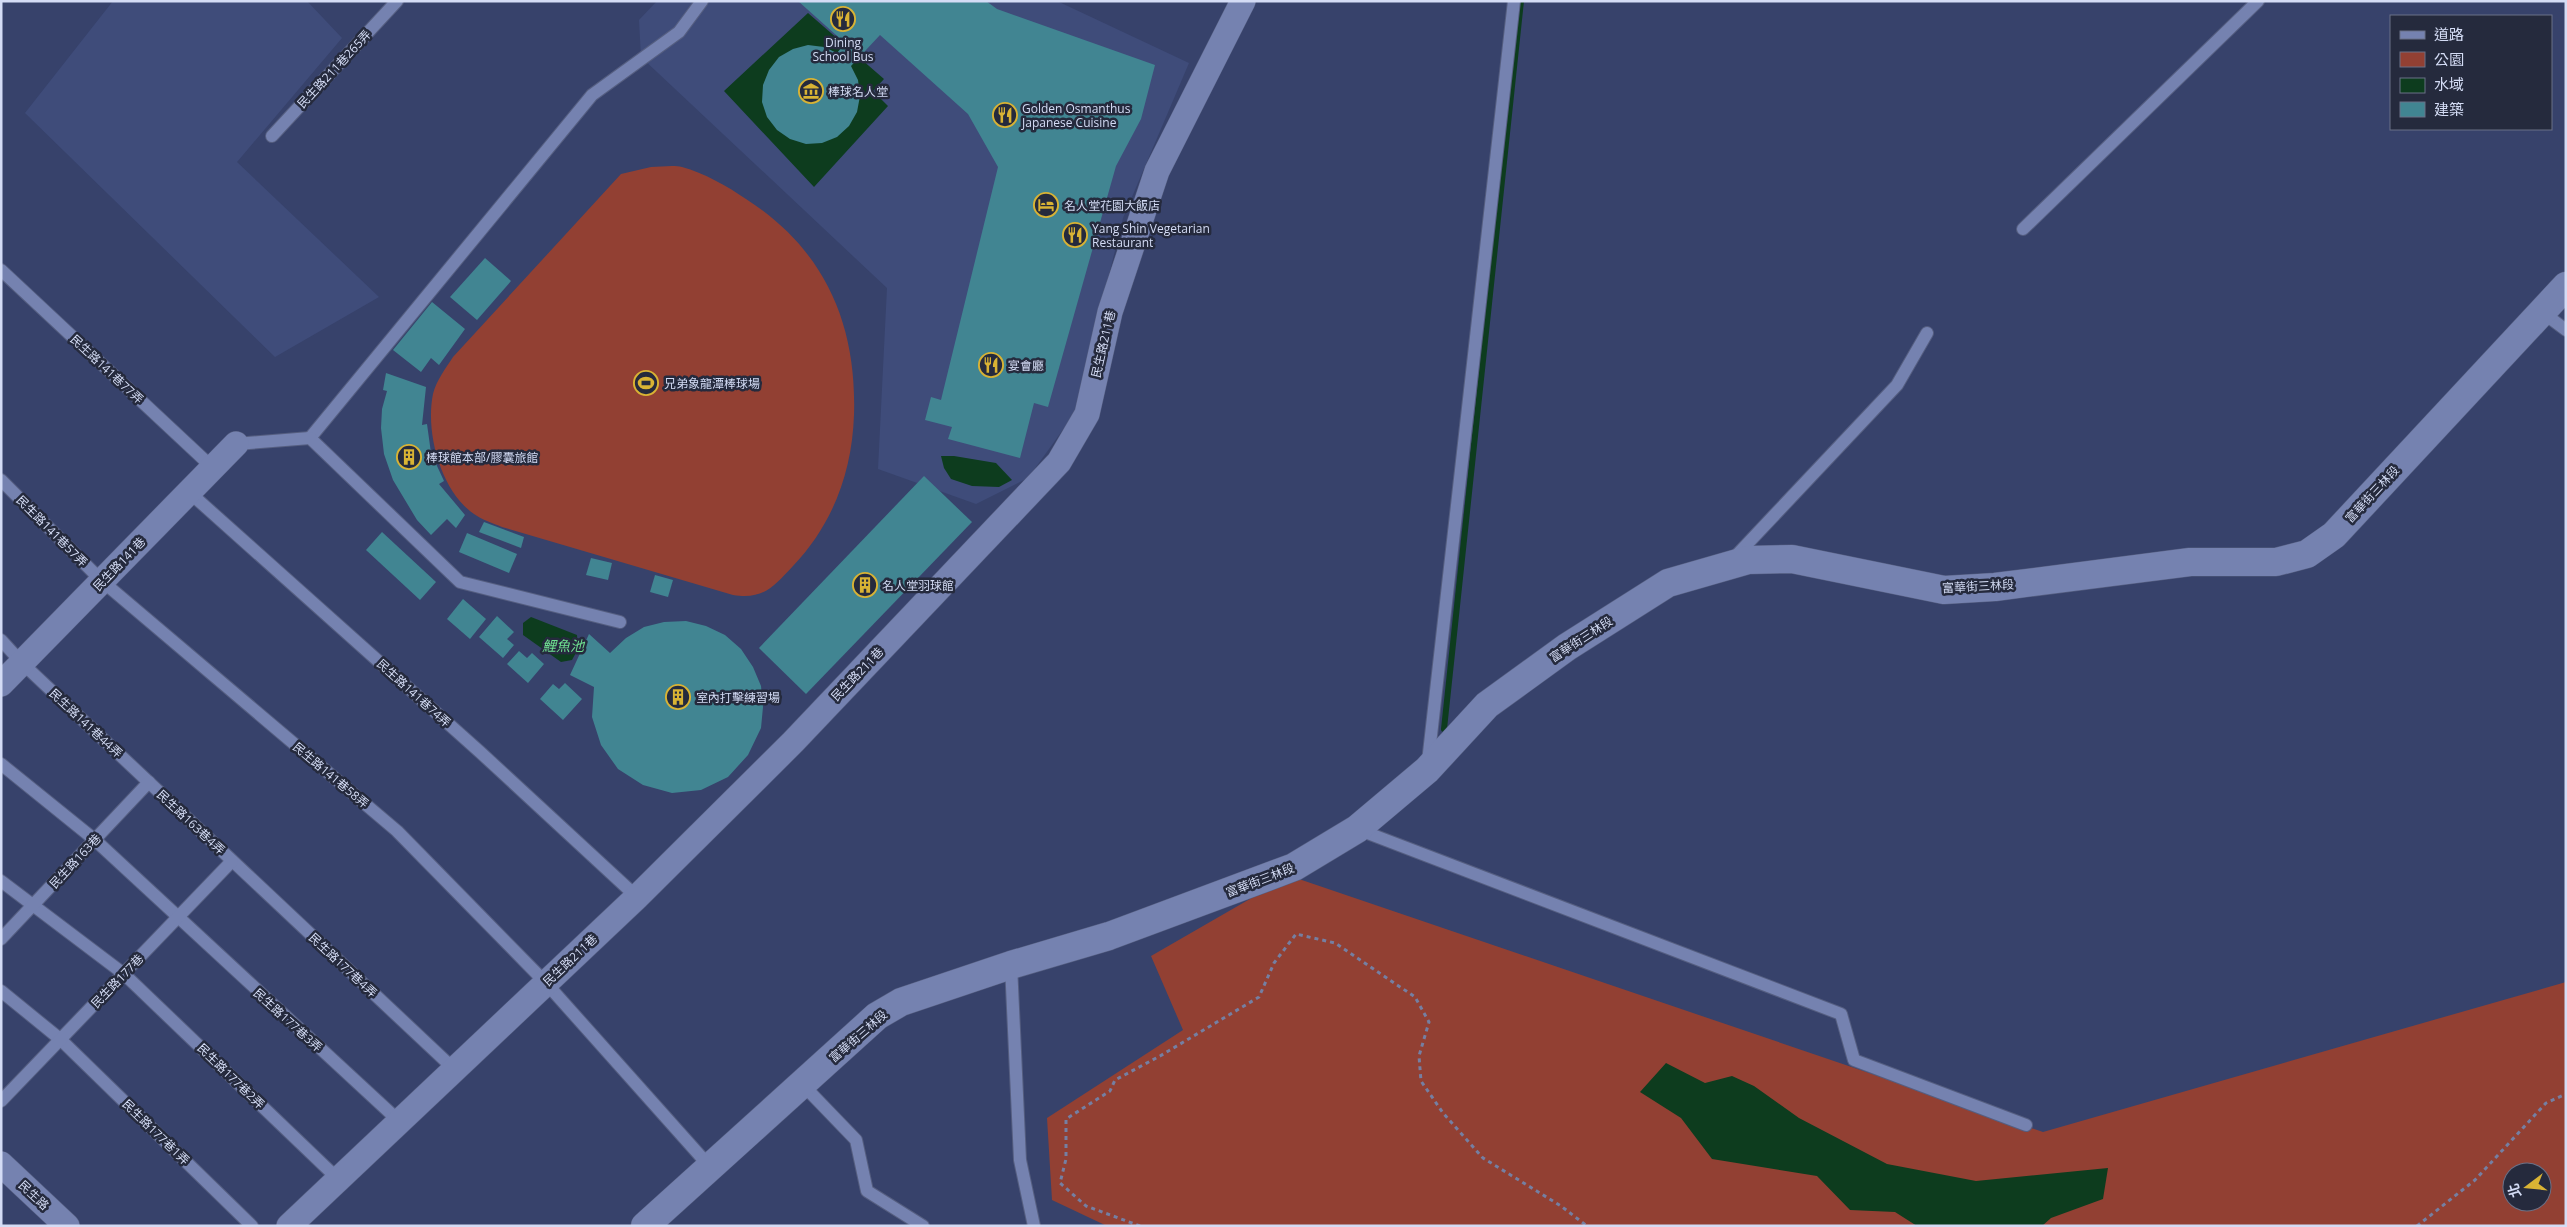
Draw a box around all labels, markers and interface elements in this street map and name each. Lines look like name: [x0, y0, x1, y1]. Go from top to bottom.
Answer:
restaurant icon: Dining School Bus: [830, 6, 856, 32]
legend: [2390, 15, 2552, 130]
text: 道路: [2434, 24, 2464, 44]
street label: 民生路211巷265弄: [293, 26, 375, 112]
place label: Dining School Bus: [812, 34, 874, 65]
text: 公園: [2434, 49, 2464, 69]
text: 水域: [2434, 74, 2464, 94]
museum icon: 棒球名人堂: [798, 78, 824, 104]
place label: 棒球名人堂: [828, 83, 888, 100]
text: 建築: [2434, 99, 2464, 119]
place label: Golden Osmanthus Japanese Cuisine: [1021, 100, 1131, 131]
restaurant icon: Golden Osmanthus Japanese Cuisine: [992, 102, 1018, 128]
hotel icon: 名人堂花園大飯店: [1033, 192, 1059, 218]
place label: 名人堂花園大飯店: [1064, 197, 1160, 214]
place label: Yang Shin Vegetarian Restaurant: [1092, 220, 1210, 251]
restaurant icon: Yang Shin Vegetarian Restaurant: [1062, 222, 1088, 248]
street label: 民生路211巷: [1087, 309, 1119, 379]
street label: 民生路141巷77弄: [67, 331, 147, 407]
restaurant icon: 宴會廳: [978, 352, 1004, 378]
place label: 宴會廳: [1008, 357, 1044, 374]
sports icon: 兄弟象龍潭棒球場: [633, 370, 659, 396]
place label: 兄弟象龍潭棒球場: [664, 375, 760, 392]
building icon: 棒球館本部/膠囊旅館: [396, 444, 422, 470]
place label: 棒球館本部/膠囊旅館: [426, 449, 538, 466]
street label: 富華街三林段: [2341, 462, 2403, 526]
street label: 民生路141巷57弄: [13, 492, 91, 570]
street label: 民生路141巷: [89, 533, 149, 595]
building icon: 名人堂羽球館: [852, 572, 878, 598]
street label: 富華街三林段: [1942, 576, 2014, 596]
place label: 名人堂羽球館: [882, 577, 954, 594]
street label: 富華街三林段: [1546, 612, 1616, 666]
water label: 鯉魚池: [542, 636, 586, 655]
street label: 民生路211巷: [827, 643, 887, 705]
street label: 民生路141巷74弄: [373, 655, 455, 731]
building icon: 室內打擊練習場: [665, 684, 691, 710]
street label: 民生路141巷44弄: [46, 685, 126, 761]
place label: 室內打擊練習場: [696, 689, 780, 706]
street label: 民生路141巷58弄: [289, 738, 373, 812]
street label: 民生路163巷4弄: [153, 786, 229, 858]
street label: 民生路163巷: [45, 830, 105, 892]
street label: 富華街三林段: [1223, 859, 1297, 901]
street label: 民生路177巷4弄: [305, 929, 381, 1001]
street label: 民生路211巷: [539, 930, 601, 990]
street label: 民生路177巷: [87, 950, 147, 1012]
street label: 民生路177巷3弄: [250, 984, 326, 1056]
street label: 富華街三林段: [825, 1006, 891, 1066]
street label: 民生路177巷2弄: [194, 1040, 268, 1112]
street label: 民生路177巷1弄: [119, 1096, 193, 1168]
north arrow: [2502, 1162, 2552, 1212]
street label: 民生路: [15, 1177, 53, 1213]
text: 北: [2503, 1181, 2525, 1200]

